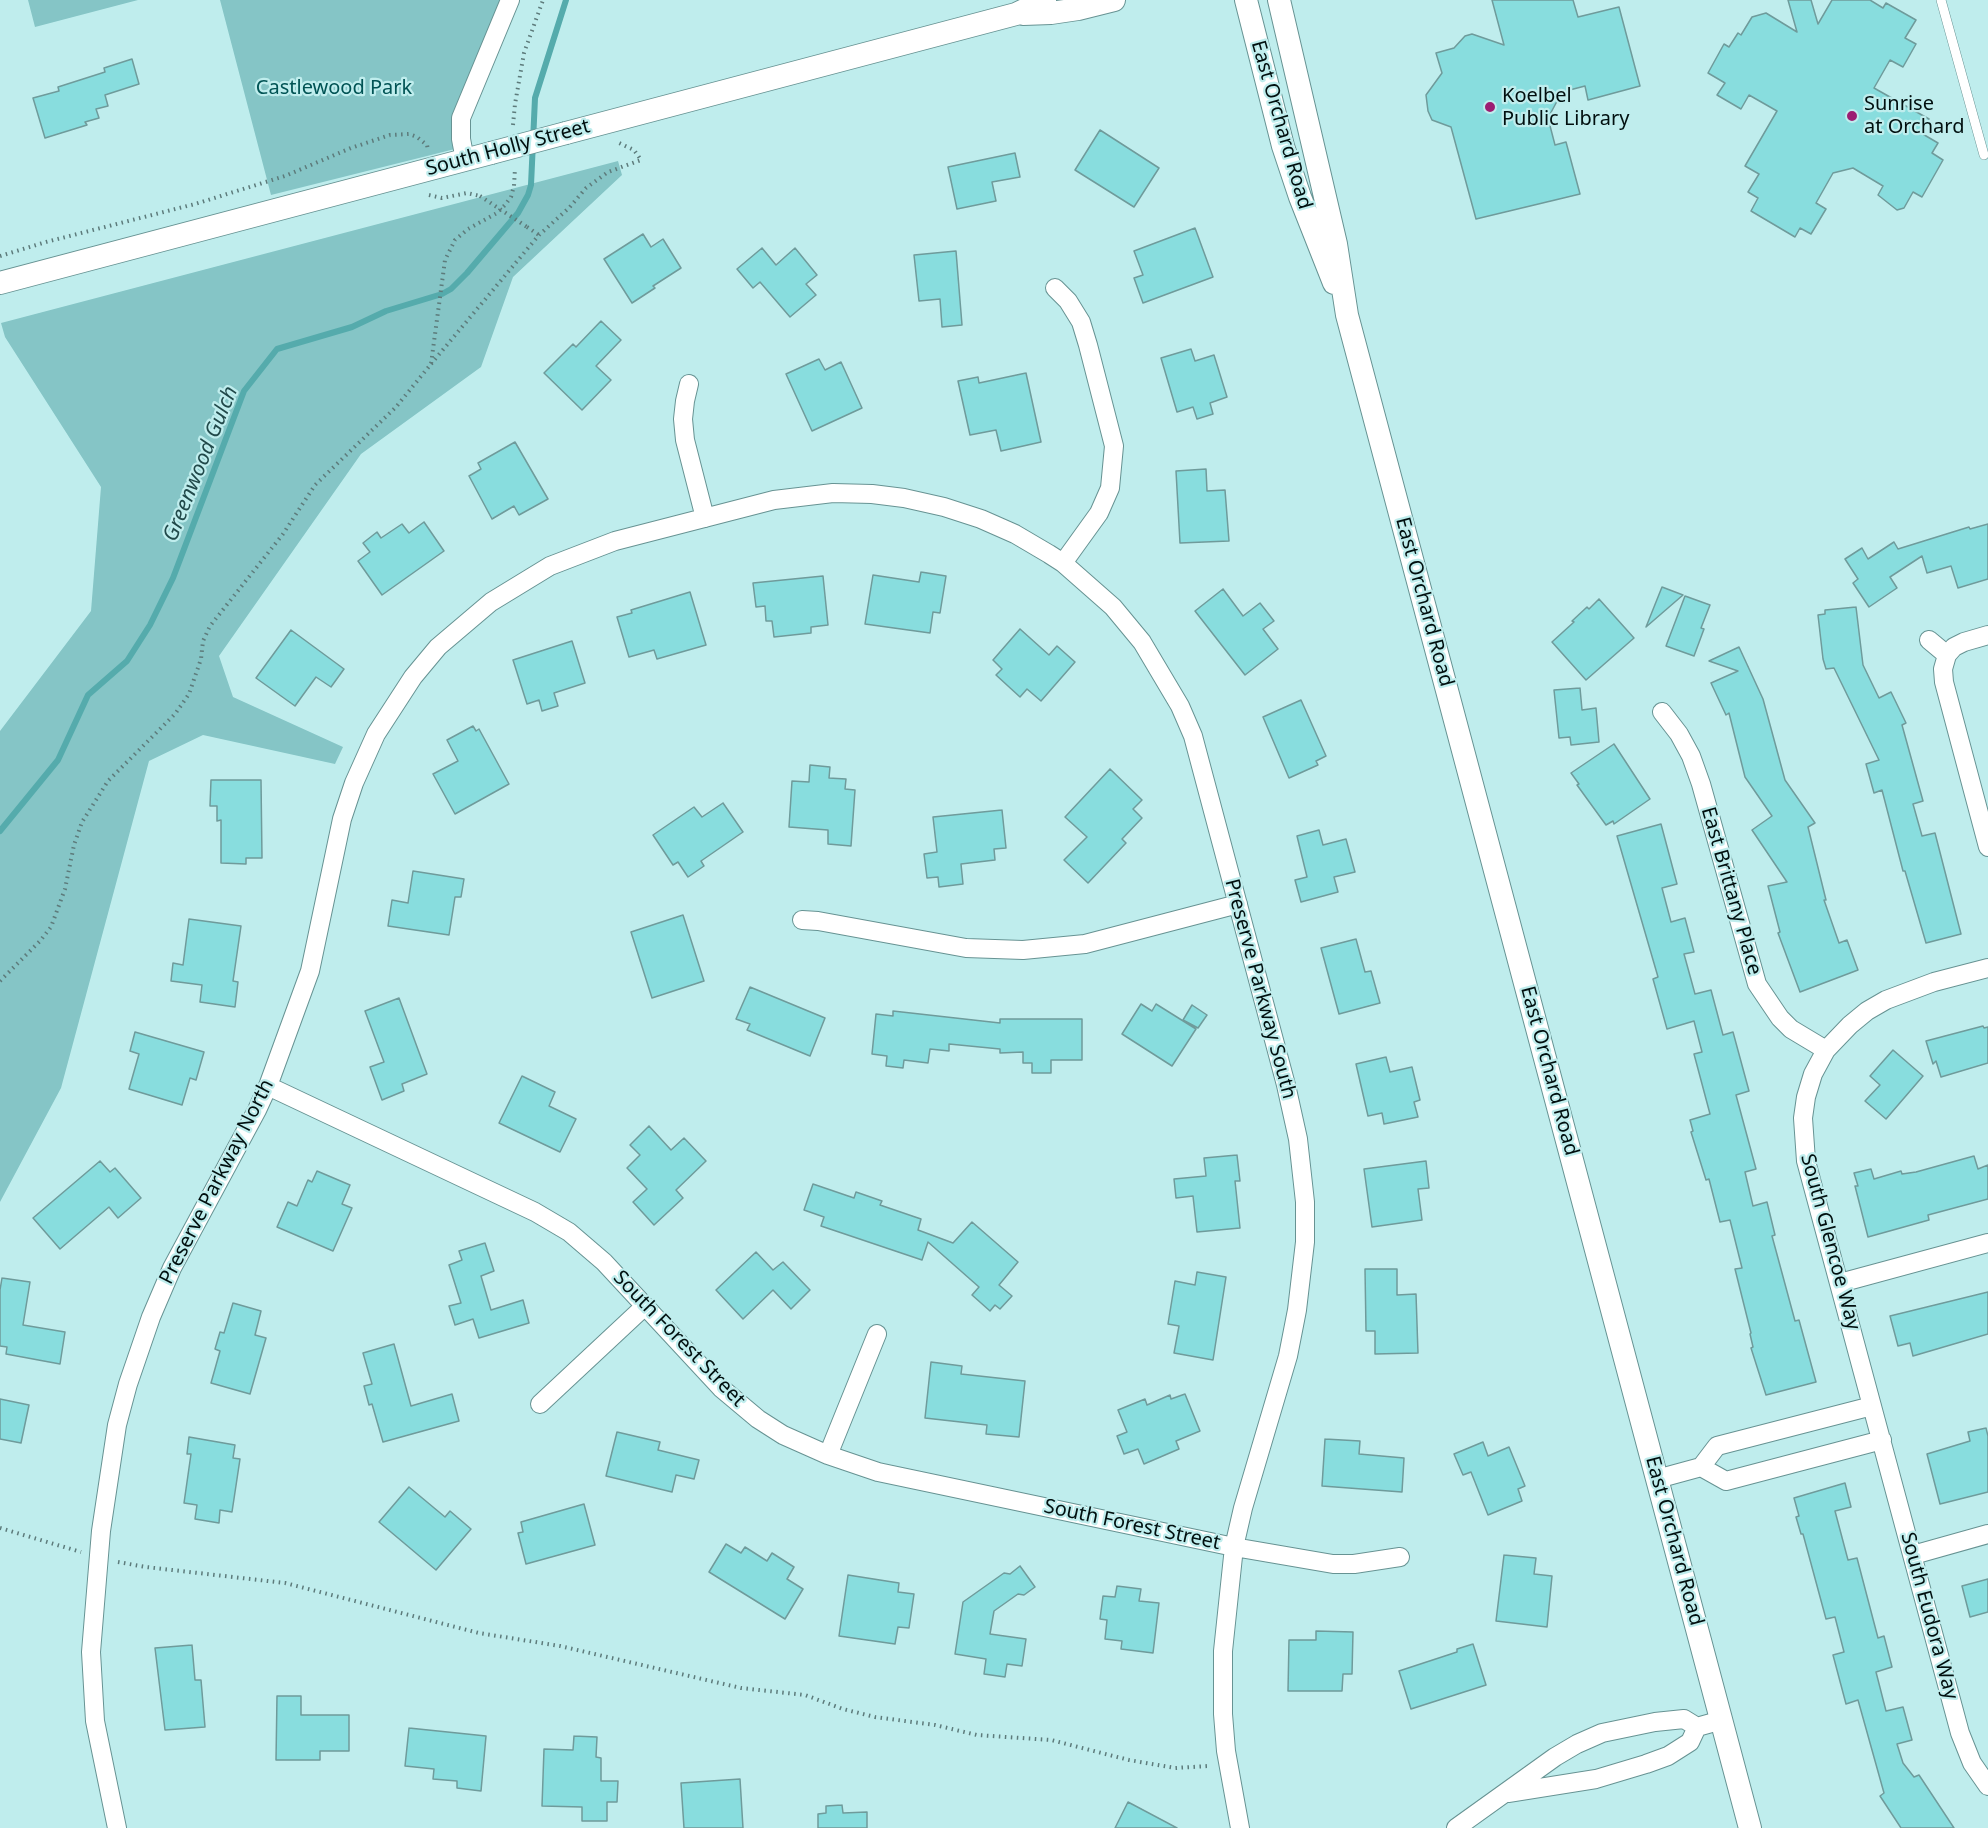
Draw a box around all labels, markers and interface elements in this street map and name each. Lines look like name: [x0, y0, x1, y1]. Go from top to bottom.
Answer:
street label: East Orchard Road: [1245, 38, 1317, 212]
park label: Castlewood Park: [256, 76, 412, 100]
place label: Koelbel Public Library: [1502, 84, 1629, 131]
place label: Sunrise at Orchard: [1864, 92, 1964, 139]
marker: Koelbel Public Library: [1483, 100, 1497, 114]
marker: Sunrise at Orchard: [1845, 109, 1859, 123]
street label: South Holly Street: [423, 115, 593, 181]
water label: Greenwood Gulch: [158, 383, 244, 545]
street label: East Orchard Road: [1390, 515, 1458, 689]
street label: East Brittany Place: [1696, 804, 1766, 978]
street label: Preserve Parkway South: [1219, 876, 1301, 1102]
street label: East Orchard Road: [1515, 984, 1583, 1158]
street label: Preserve Parkway North: [155, 1076, 279, 1288]
street label: South Glencoe Way: [1795, 1151, 1865, 1333]
street label: South Forest Street: [608, 1266, 750, 1412]
street label: East Orchard Road: [1640, 1454, 1708, 1628]
street label: South Forest Street: [1042, 1495, 1222, 1555]
street label: South Eudora Way: [1895, 1530, 1963, 1702]

